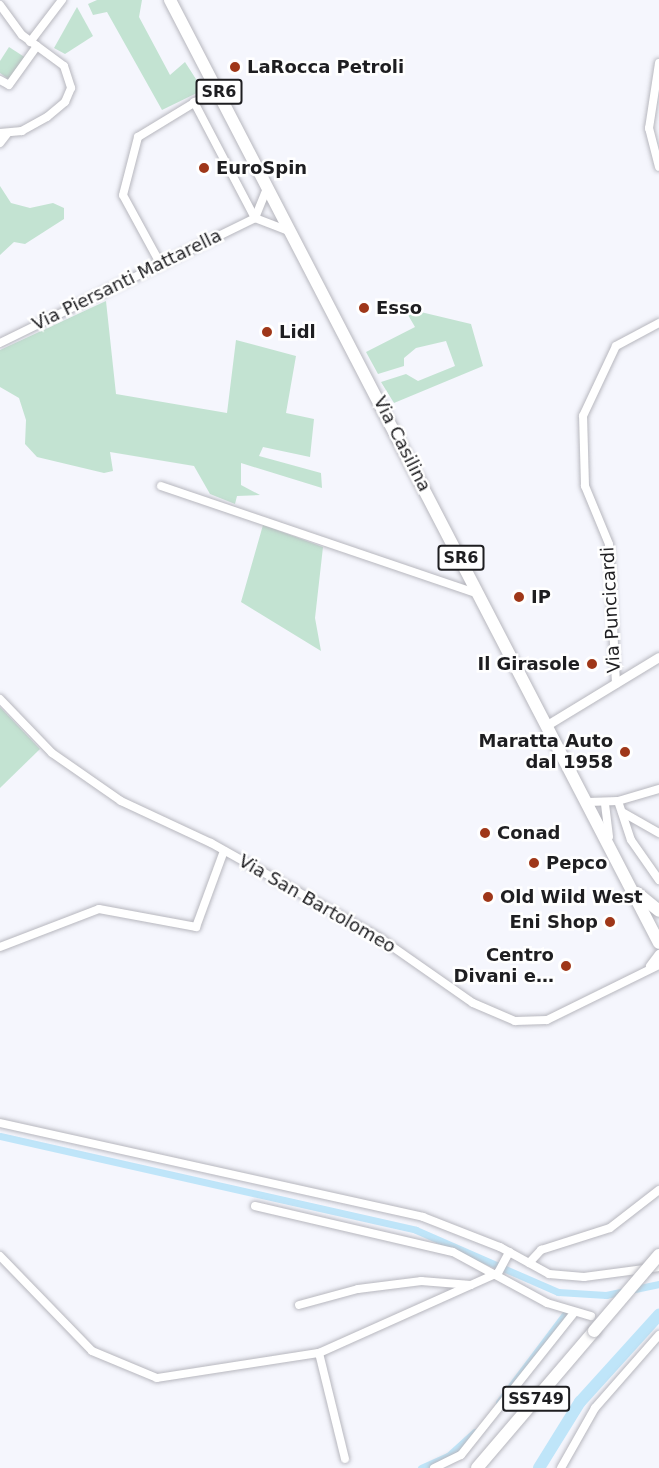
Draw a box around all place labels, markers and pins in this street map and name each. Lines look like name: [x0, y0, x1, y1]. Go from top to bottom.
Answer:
place label: LaRocca Petroli: [247, 56, 404, 78]
marker: LaRocca Petroli: [228, 60, 242, 74]
place label: EuroSpin: [216, 157, 307, 179]
marker: EuroSpin: [197, 161, 211, 175]
place label: Esso: [376, 297, 422, 319]
marker: Esso: [357, 301, 371, 315]
place label: Lidl: [279, 321, 316, 343]
marker: Lidl: [260, 325, 274, 339]
place label: IP: [531, 586, 551, 608]
marker: IP: [512, 590, 526, 604]
place label: Il Girasole: [477, 653, 580, 675]
marker: Il Girasole: [585, 657, 599, 671]
place label: Maratta Auto dal 1958: [479, 731, 613, 774]
marker: Maratta Auto dal 1958: [618, 745, 632, 759]
place label: Conad: [497, 822, 560, 844]
marker: Conad: [478, 826, 492, 840]
place label: Pepco: [546, 852, 607, 874]
marker: Pepco: [527, 856, 541, 870]
place label: Old Wild West: [500, 886, 643, 908]
marker: Old Wild West: [481, 890, 495, 904]
place label: Eni Shop: [509, 911, 598, 933]
marker: Eni Shop: [603, 915, 617, 929]
place label: Centro Divani e…: [454, 945, 554, 988]
marker: Centro Divani e…: [559, 959, 573, 973]

